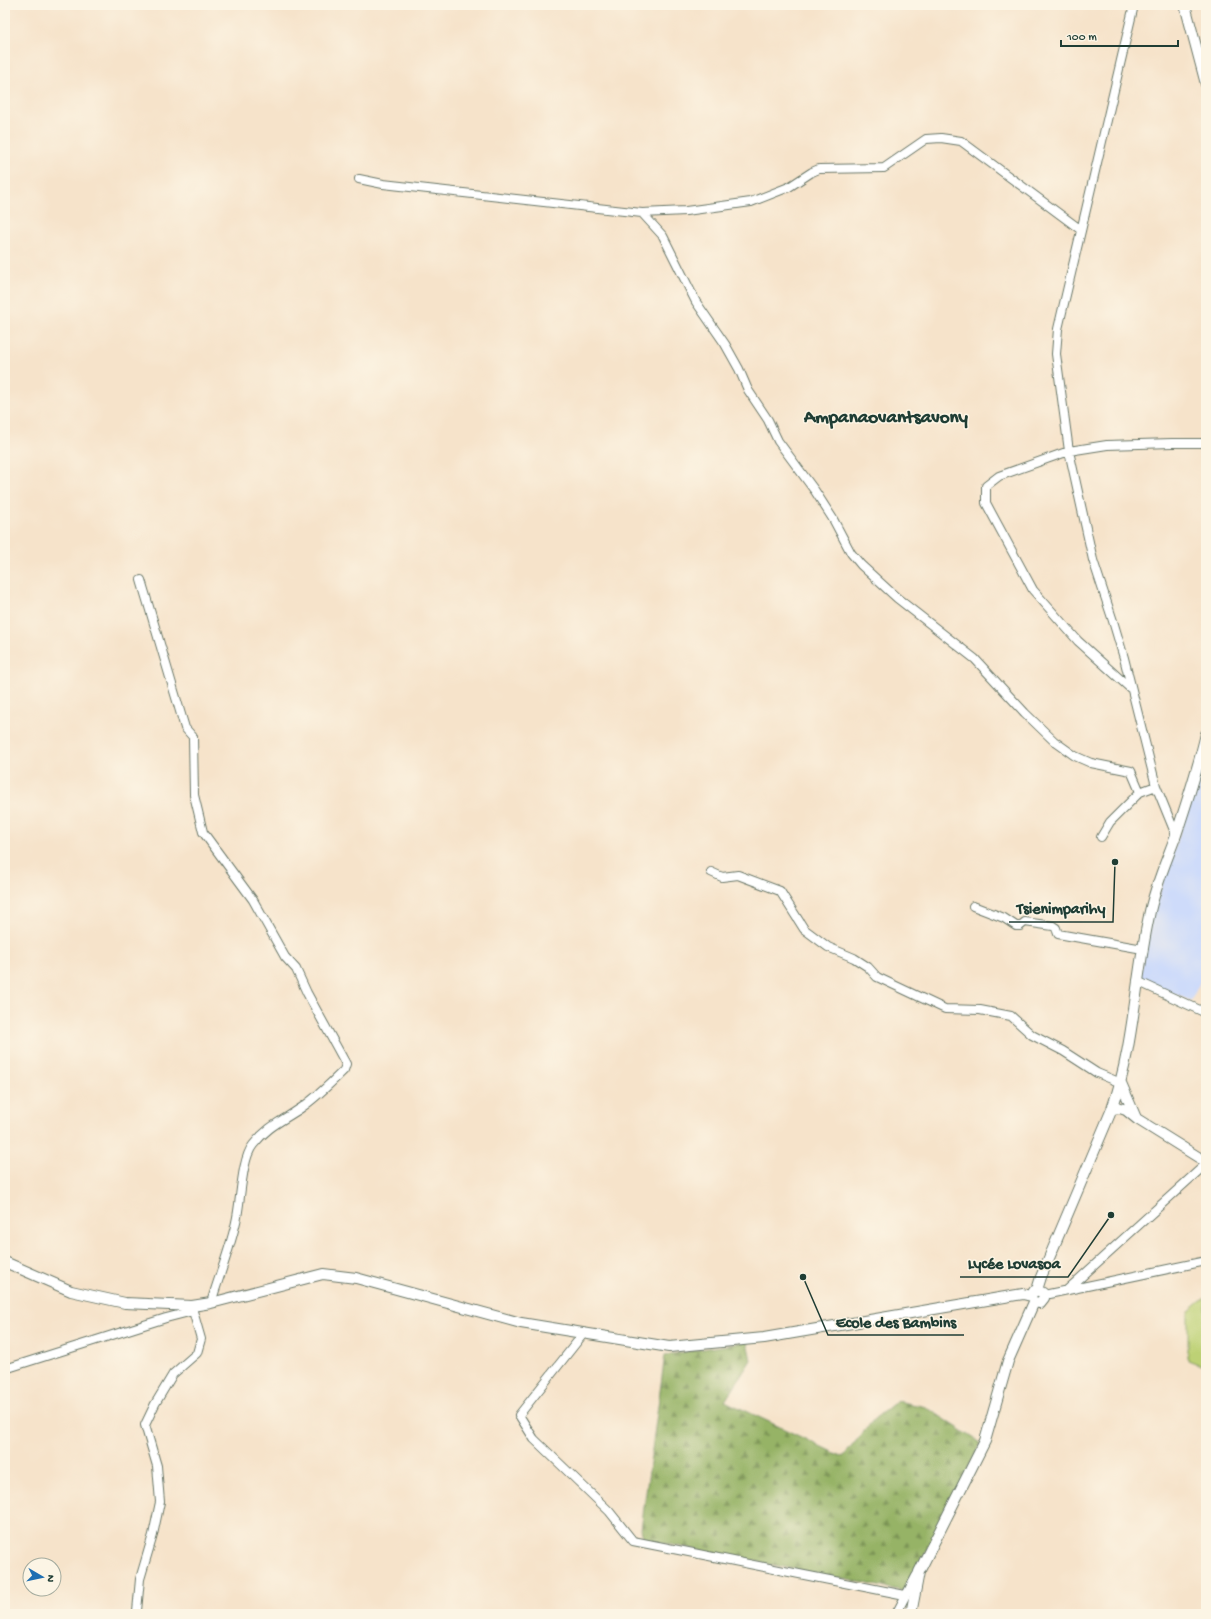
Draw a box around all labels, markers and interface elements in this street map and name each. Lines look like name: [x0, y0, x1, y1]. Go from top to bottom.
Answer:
scale bar: [1061, 22, 1178, 48]
text: 100 m: [1066, 31, 1097, 45]
district label: Ampanaovantsavony: [803, 407, 969, 430]
callout: Tsienimparihy: [1009, 894, 1113, 922]
text: Tsienimparihy: [1015, 901, 1105, 920]
callout: Lycée Lovasoa: [960, 1249, 1068, 1277]
text: Lycée Lovasoa: [968, 1256, 1061, 1275]
callout: Ecole des Bambins: [828, 1307, 964, 1335]
text: Ecole des Bambins: [836, 1315, 957, 1334]
north arrow: [22, 1557, 62, 1597]
text: N: [43, 1574, 56, 1583]

